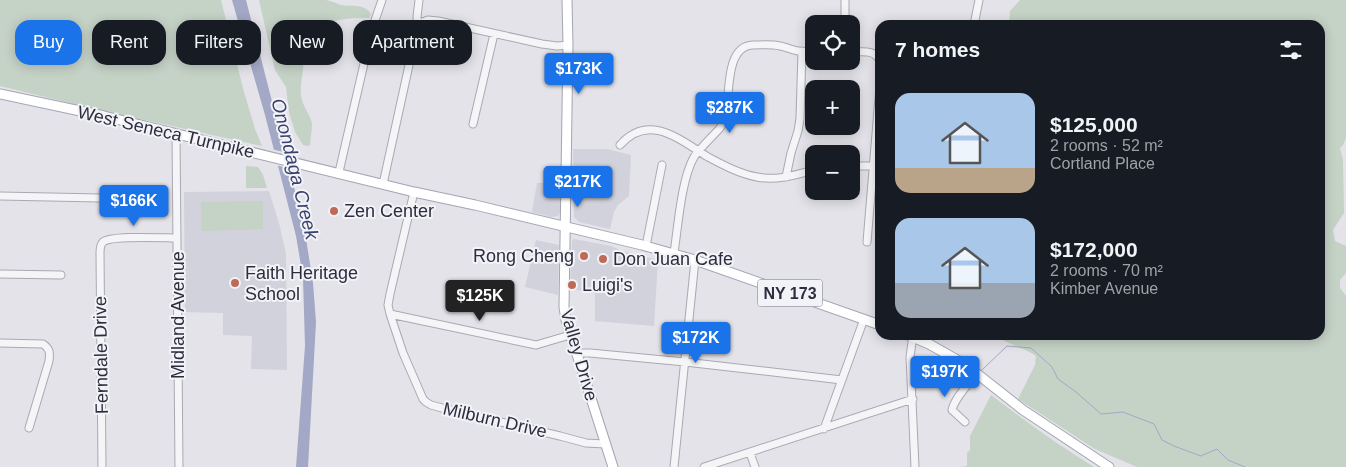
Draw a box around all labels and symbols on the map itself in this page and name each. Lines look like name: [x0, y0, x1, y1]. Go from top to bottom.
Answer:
pin: $173K: [544, 52, 614, 95]
pin: $287K: [695, 92, 765, 134]
water label: Onondaga Creek: [267, 96, 323, 243]
street label: West Seneca Turnpike: [76, 102, 256, 162]
pin: $217K: [543, 166, 613, 208]
pin: $166K: [99, 184, 169, 227]
place label: Zen Center: [344, 201, 434, 221]
marker: Zen Center: [328, 205, 340, 217]
place label: Rong Cheng: [473, 246, 574, 266]
place label: Don Juan Cafe: [613, 249, 733, 269]
marker: Rong Cheng: [578, 250, 590, 262]
street label: Midland Avenue: [168, 251, 188, 379]
marker: Don Juan Cafe: [597, 253, 609, 265]
place label: Faith Heritage School: [245, 263, 358, 304]
place label: Luigi's: [582, 275, 632, 295]
marker: Faith Heritage School: [229, 277, 241, 289]
marker: Luigi's: [566, 279, 578, 291]
pin: $125K: [445, 280, 515, 322]
road number: NY 173: [758, 280, 822, 306]
street label: Ferndale Drive: [90, 296, 112, 414]
street label: Valley Drive: [556, 307, 602, 403]
pin: $172K: [661, 322, 731, 364]
pin: $197K: [910, 356, 980, 398]
street label: Milburn Drive: [441, 398, 549, 442]

